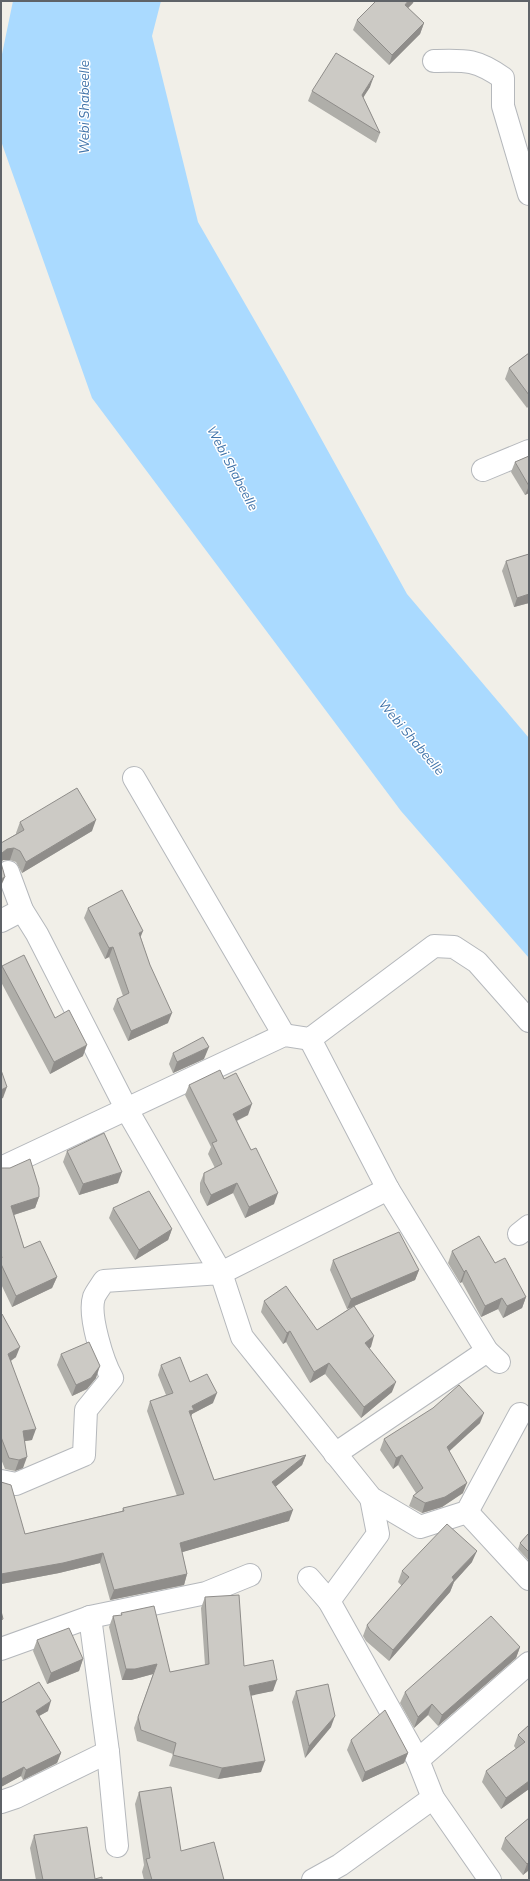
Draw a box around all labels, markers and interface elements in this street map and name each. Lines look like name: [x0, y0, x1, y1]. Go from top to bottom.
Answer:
water label: Webi Shabeelle: [76, 60, 92, 154]
water label: Webi Shabeelle: [204, 423, 262, 513]
water label: Webi Shabeelle: [376, 696, 448, 778]

